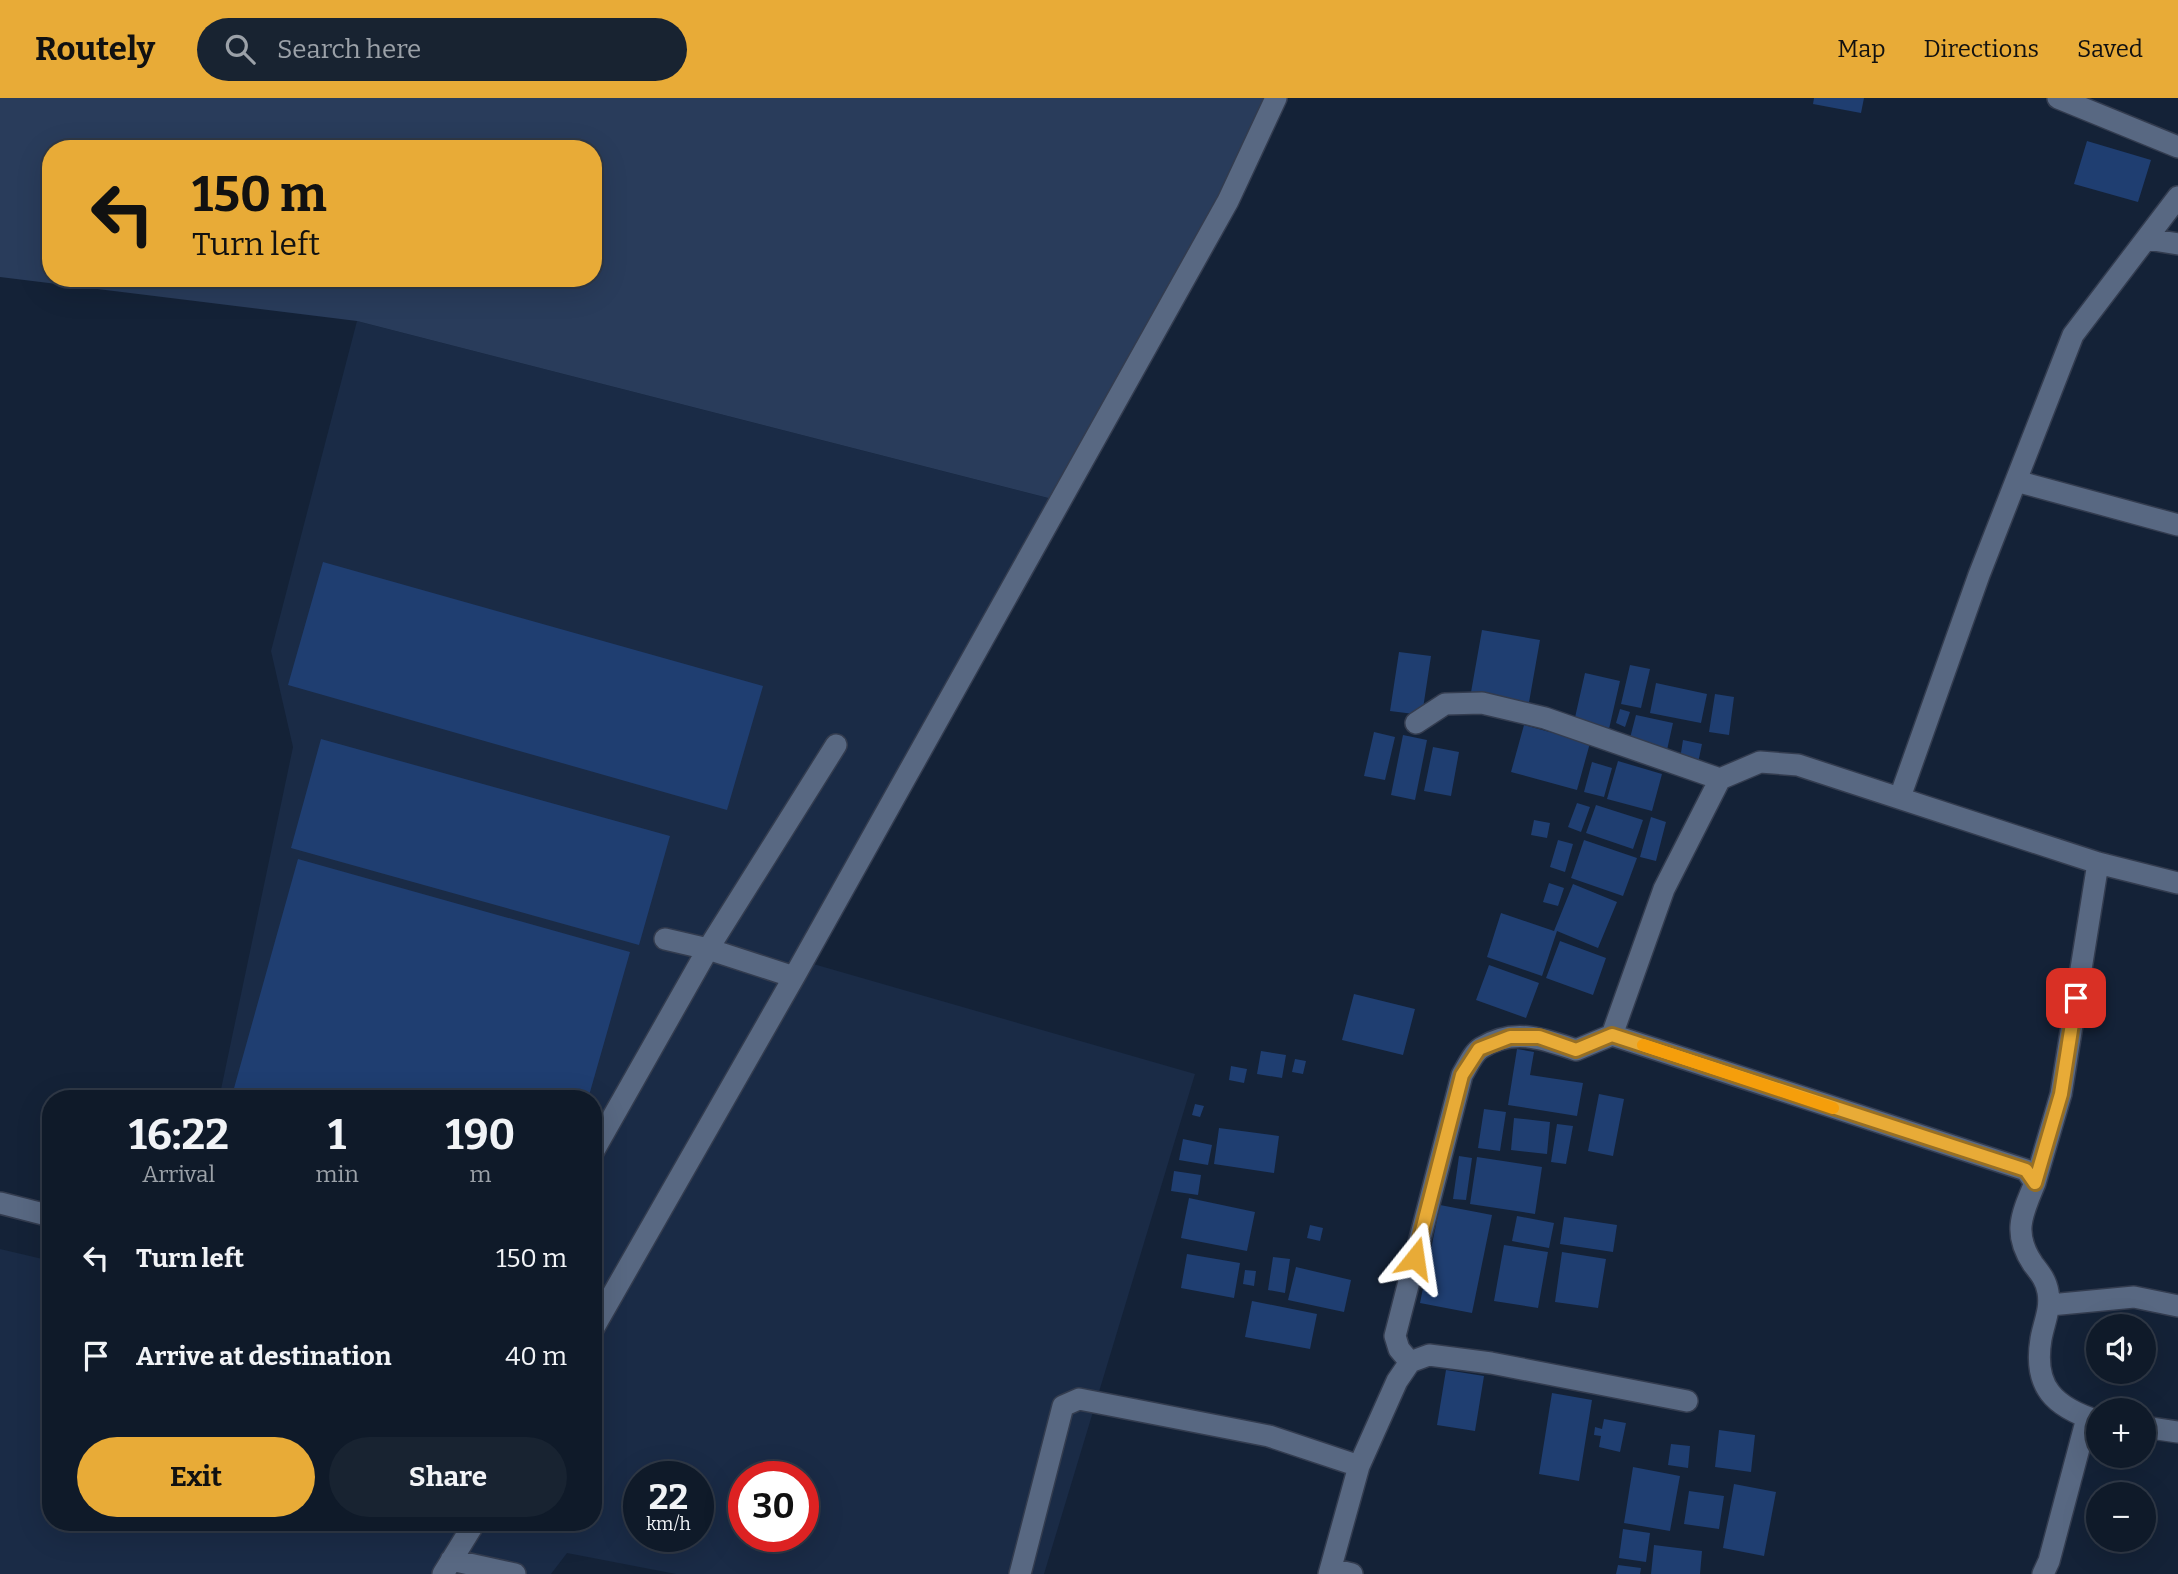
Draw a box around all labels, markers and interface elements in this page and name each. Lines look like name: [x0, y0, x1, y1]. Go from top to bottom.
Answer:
search box: [197, 18, 687, 81]
text: Routely: [35, 29, 155, 69]
icon: search: [221, 30, 259, 68]
text: Search here: [277, 34, 421, 65]
text: Map: [1837, 35, 1886, 63]
text: Directions: [1924, 35, 2039, 63]
text: Saved: [2077, 35, 2143, 63]
text: 150 m: [192, 165, 327, 224]
icon: left: [77, 168, 168, 259]
text: Turn left: [192, 225, 320, 263]
pin: [2046, 968, 2106, 1028]
icon: arrive: [2057, 979, 2095, 1017]
text: 16:22: [129, 1110, 229, 1160]
text: 1: [328, 1110, 346, 1160]
text: 190: [446, 1110, 515, 1160]
text: Arrival: [142, 1160, 215, 1188]
text: min: [316, 1160, 359, 1188]
text: m: [469, 1160, 491, 1188]
position arrow: [1378, 1221, 1452, 1295]
icon: left: [77, 1239, 115, 1277]
text: Turn left: [136, 1243, 244, 1274]
text: 150 m: [496, 1243, 567, 1274]
map controls: [2086, 1314, 2156, 1552]
button: sound: [2086, 1314, 2156, 1384]
icon: arrive: [77, 1337, 115, 1375]
text: Arrive at destination: [136, 1341, 391, 1372]
text: 40 m: [505, 1341, 567, 1372]
button: +: [2086, 1398, 2156, 1468]
button: Exit: [77, 1437, 315, 1517]
button: Share: [329, 1437, 567, 1517]
speed limit sign: 30: [728, 1461, 819, 1552]
text: 22: [649, 1476, 688, 1518]
button: −: [2086, 1482, 2156, 1552]
text: km/h: [646, 1513, 691, 1535]

